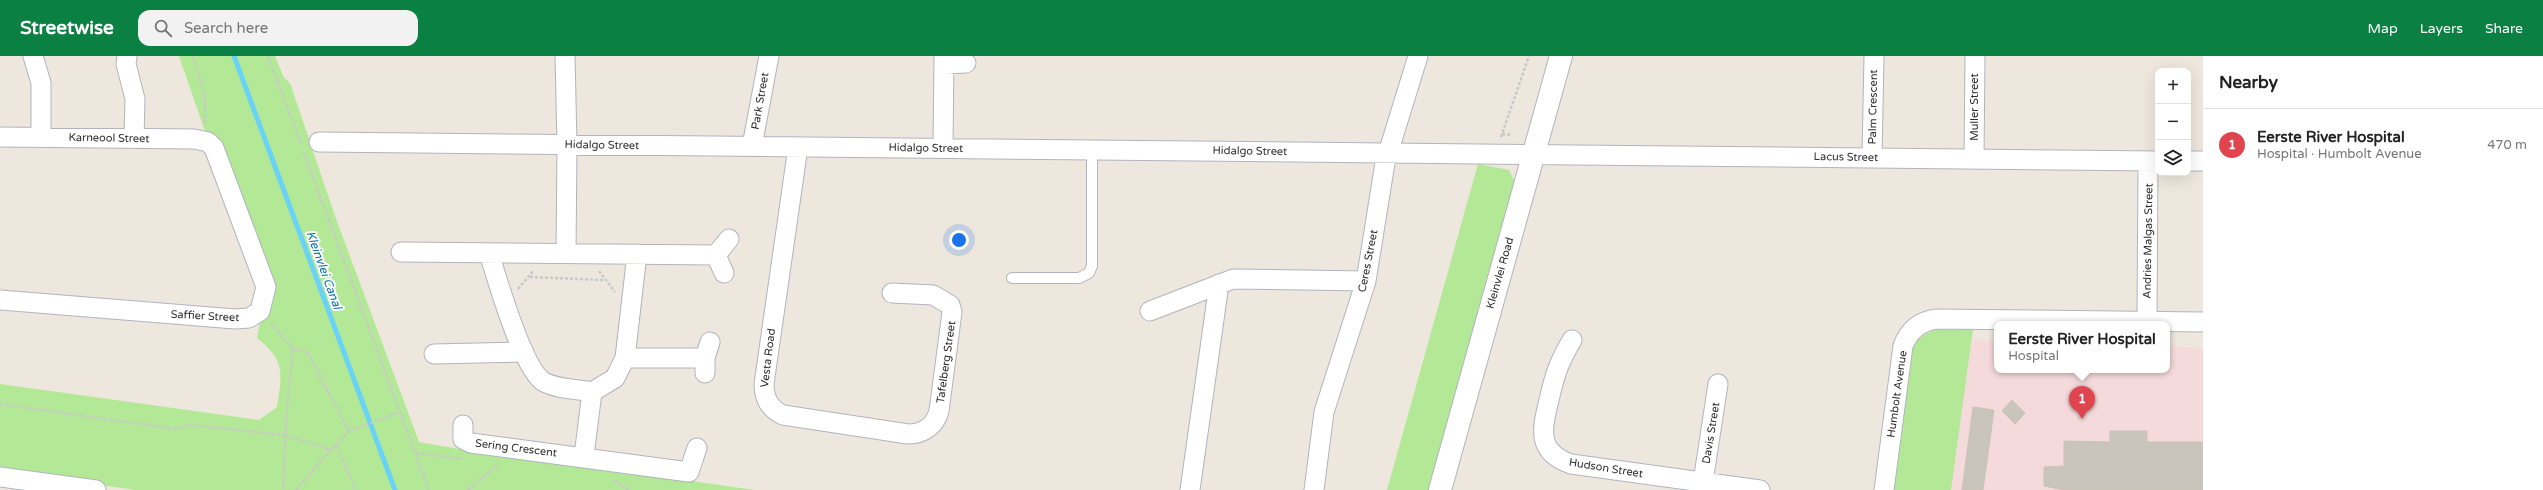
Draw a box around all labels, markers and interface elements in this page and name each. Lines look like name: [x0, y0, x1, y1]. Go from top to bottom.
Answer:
search box: [138, 10, 418, 46]
text: Streetwise: [20, 17, 114, 39]
icon: search: [152, 17, 174, 39]
text: Search here: [184, 19, 268, 37]
text: Map: [2368, 20, 2398, 37]
text: Layers: [2420, 20, 2463, 37]
text: Share: [2485, 20, 2523, 37]
map controls: [2155, 68, 2191, 176]
button: +: [2155, 68, 2191, 104]
street label: Palm Crescent: [1866, 69, 1880, 145]
street label: Park Street: [749, 71, 771, 131]
text: Nearby: [2219, 72, 2278, 93]
street label: Muller Street: [1968, 73, 1981, 141]
button: −: [2155, 104, 2191, 140]
text: Eerste River Hospital: [2257, 128, 2405, 146]
street label: Karneool Street: [68, 131, 150, 145]
text: 1: [2228, 137, 2236, 153]
text: 470 m: [2487, 137, 2527, 153]
street label: Hidalgo Street: [565, 138, 639, 152]
button: layers: [2155, 140, 2191, 176]
street label: Hidalgo Street: [889, 141, 963, 155]
street label: Hidalgo Street: [1213, 144, 1287, 158]
text: Hospital · Humbolt Avenue: [2257, 146, 2422, 162]
street label: Lacus Street: [1814, 150, 1878, 164]
street label: Andries Malgas Street: [2140, 183, 2156, 299]
water label: Kleinvlei Canal: [303, 229, 345, 313]
street label: Ceres Street: [1356, 229, 1380, 293]
your location: [949, 230, 969, 250]
street label: Kleinvlei Road: [1484, 236, 1516, 310]
street label: Saffier Street: [170, 308, 240, 324]
street label: Tafelberg Street: [934, 320, 958, 404]
popup: [1994, 321, 2170, 373]
street label: Vesta Road: [758, 328, 778, 388]
text: Eerste River Hospital: [2008, 330, 2156, 348]
text: Hospital: [2008, 348, 2059, 364]
street label: Humbolt Avenue: [1884, 350, 1910, 438]
pin: 1: [2069, 386, 2095, 419]
street label: Davis Street: [1700, 401, 1722, 465]
street label: Sering Crescent: [474, 437, 558, 459]
street label: Hudson Street: [1568, 456, 1644, 480]

